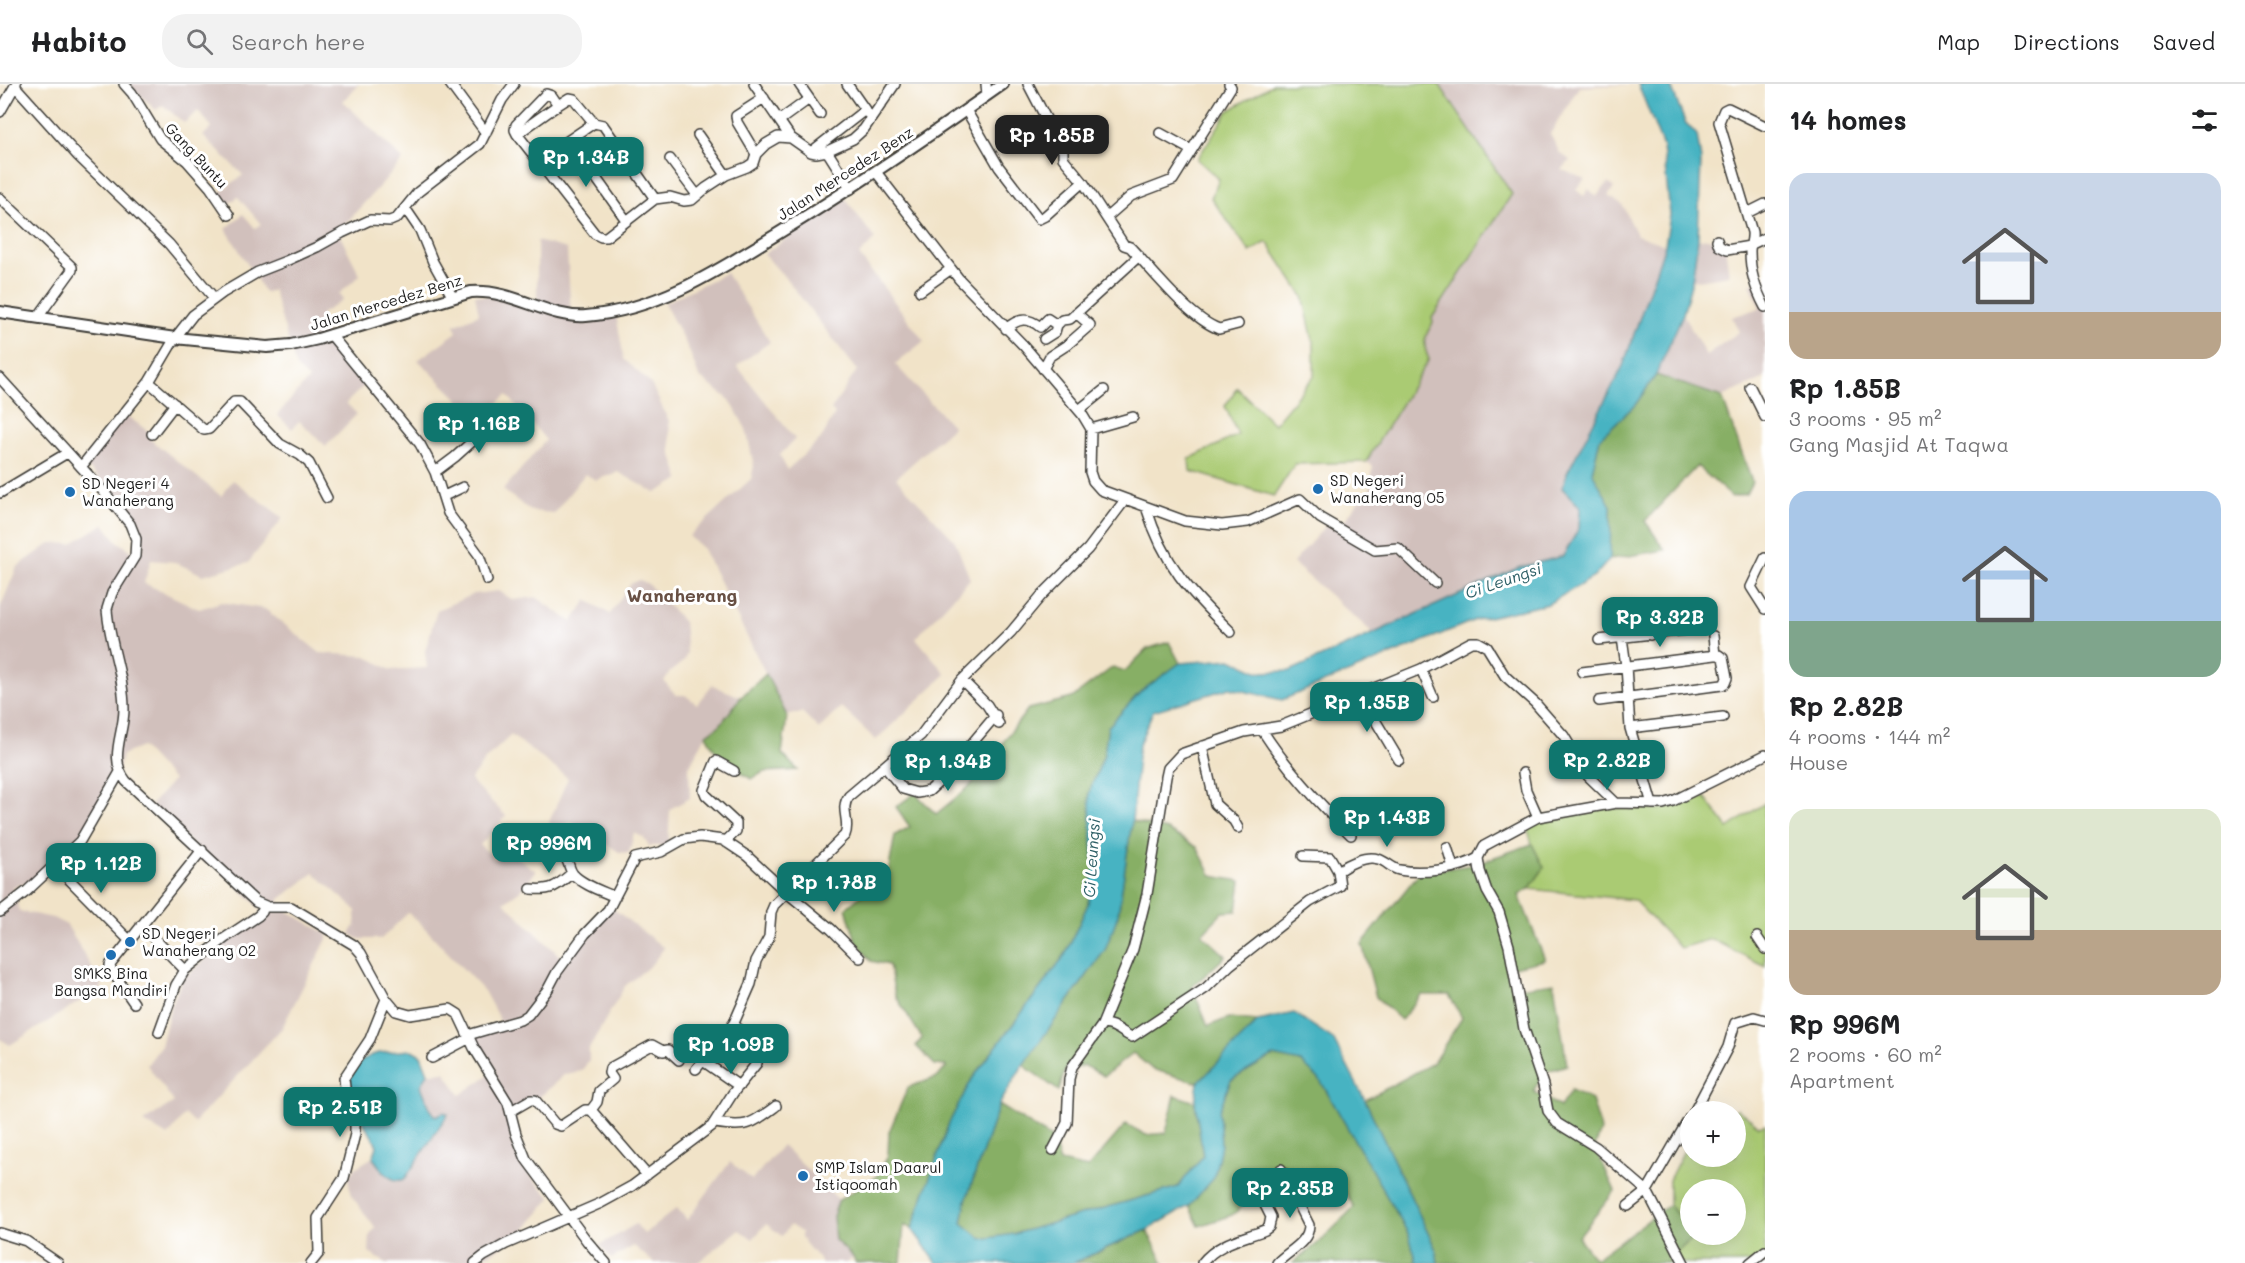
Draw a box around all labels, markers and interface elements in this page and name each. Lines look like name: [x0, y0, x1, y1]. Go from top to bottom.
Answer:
search box: [162, 14, 582, 68]
text: Habito: [30, 23, 126, 59]
icon: search: [183, 25, 216, 58]
text: Search here: [231, 27, 365, 56]
text: Map: [1937, 28, 1980, 55]
text: Directions: [2013, 28, 2120, 55]
text: Saved: [2153, 28, 2215, 55]
text: 14 homes: [1789, 103, 1907, 137]
icon: filters: [2188, 104, 2221, 137]
pin: Rp 1.85B: [990, 115, 1114, 166]
street label: Gang Buntu: [161, 118, 233, 192]
text: Rp 1.85B: [1009, 121, 1095, 147]
street label: Jalan Mercedez Benz: [773, 122, 917, 224]
pin: Rp 1.34B: [524, 137, 648, 188]
text: Rp 1.34B: [543, 143, 629, 169]
icon: home: [1951, 212, 2059, 320]
street label: Jalan Mercedez Benz: [308, 269, 464, 335]
text: Rp 1.85B: [1789, 371, 1901, 405]
pin: Rp 1.16B: [417, 403, 541, 454]
text: 3 rooms · 95 m²: [1789, 405, 1941, 431]
text: Rp 1.16B: [437, 409, 521, 435]
text: Gang Masjid At Taqwa: [1789, 431, 2009, 457]
place label: SD Negeri Wanaherang 05: [1330, 470, 1445, 507]
place label: SD Negeri 4 Wanaherang: [82, 473, 174, 510]
marker: SD Negeri Wanaherang 05: [1311, 482, 1325, 496]
marker: SD Negeri 4 Wanaherang: [63, 485, 77, 499]
icon: home: [1951, 530, 2059, 638]
water label: Ci Leungsi: [1462, 557, 1544, 603]
district label: Wanaherang: [627, 583, 737, 607]
pin: Rp 3.32B: [1598, 597, 1722, 648]
text: Rp 3.32B: [1616, 603, 1704, 629]
pin: Rp 1.35B: [1305, 682, 1429, 733]
text: Rp 1.35B: [1324, 688, 1410, 714]
text: Rp 2.82B: [1789, 689, 1903, 723]
text: 4 rooms · 144 m²: [1789, 723, 1950, 749]
pin: Rp 2.82B: [1545, 740, 1669, 791]
pin: Rp 1.34B: [886, 741, 1010, 792]
text: Rp 2.82B: [1563, 746, 1651, 772]
text: Rp 1.34B: [905, 747, 991, 773]
text: House: [1789, 749, 1848, 775]
pin: Rp 1.43B: [1325, 797, 1449, 848]
text: Rp 1.43B: [1344, 803, 1430, 829]
water label: Ci Leungsi: [1078, 818, 1104, 898]
pin: Rp 996M: [494, 823, 604, 874]
text: Rp 996M: [506, 829, 592, 855]
pin: Rp 1.12B: [39, 843, 163, 894]
icon: home: [1951, 848, 2059, 956]
text: Rp 1.12B: [60, 849, 142, 875]
pin: Rp 1.78B: [772, 862, 896, 913]
text: Rp 1.78B: [791, 868, 877, 894]
place label: SD Negeri Wanaherang 02: [142, 923, 256, 960]
marker: SD Negeri Wanaherang 02: [123, 935, 137, 949]
marker: SMKS Bina Bangsa Mandiri: [104, 948, 118, 962]
place label: SMKS Bina Bangsa Mandiri: [55, 963, 167, 1000]
text: Rp 996M: [1789, 1007, 1901, 1041]
pin: Rp 1.09B: [669, 1024, 793, 1075]
text: Rp 1.09B: [687, 1030, 775, 1056]
text: 2 rooms · 60 m²: [1789, 1041, 1942, 1067]
text: Apartment: [1789, 1067, 1895, 1093]
pin: Rp 2.51B: [278, 1087, 402, 1138]
text: Rp 2.51B: [298, 1093, 383, 1119]
map controls: [1680, 1101, 1746, 1245]
button: +: [1680, 1101, 1746, 1167]
place label: SMP Islam Daarul Istiqoomah: [815, 1157, 942, 1194]
pin: Rp 2.35B: [1228, 1168, 1352, 1219]
marker: SMP Islam Daarul Istiqoomah: [796, 1169, 810, 1183]
text: Rp 2.35B: [1246, 1174, 1334, 1200]
button: −: [1680, 1179, 1746, 1245]

